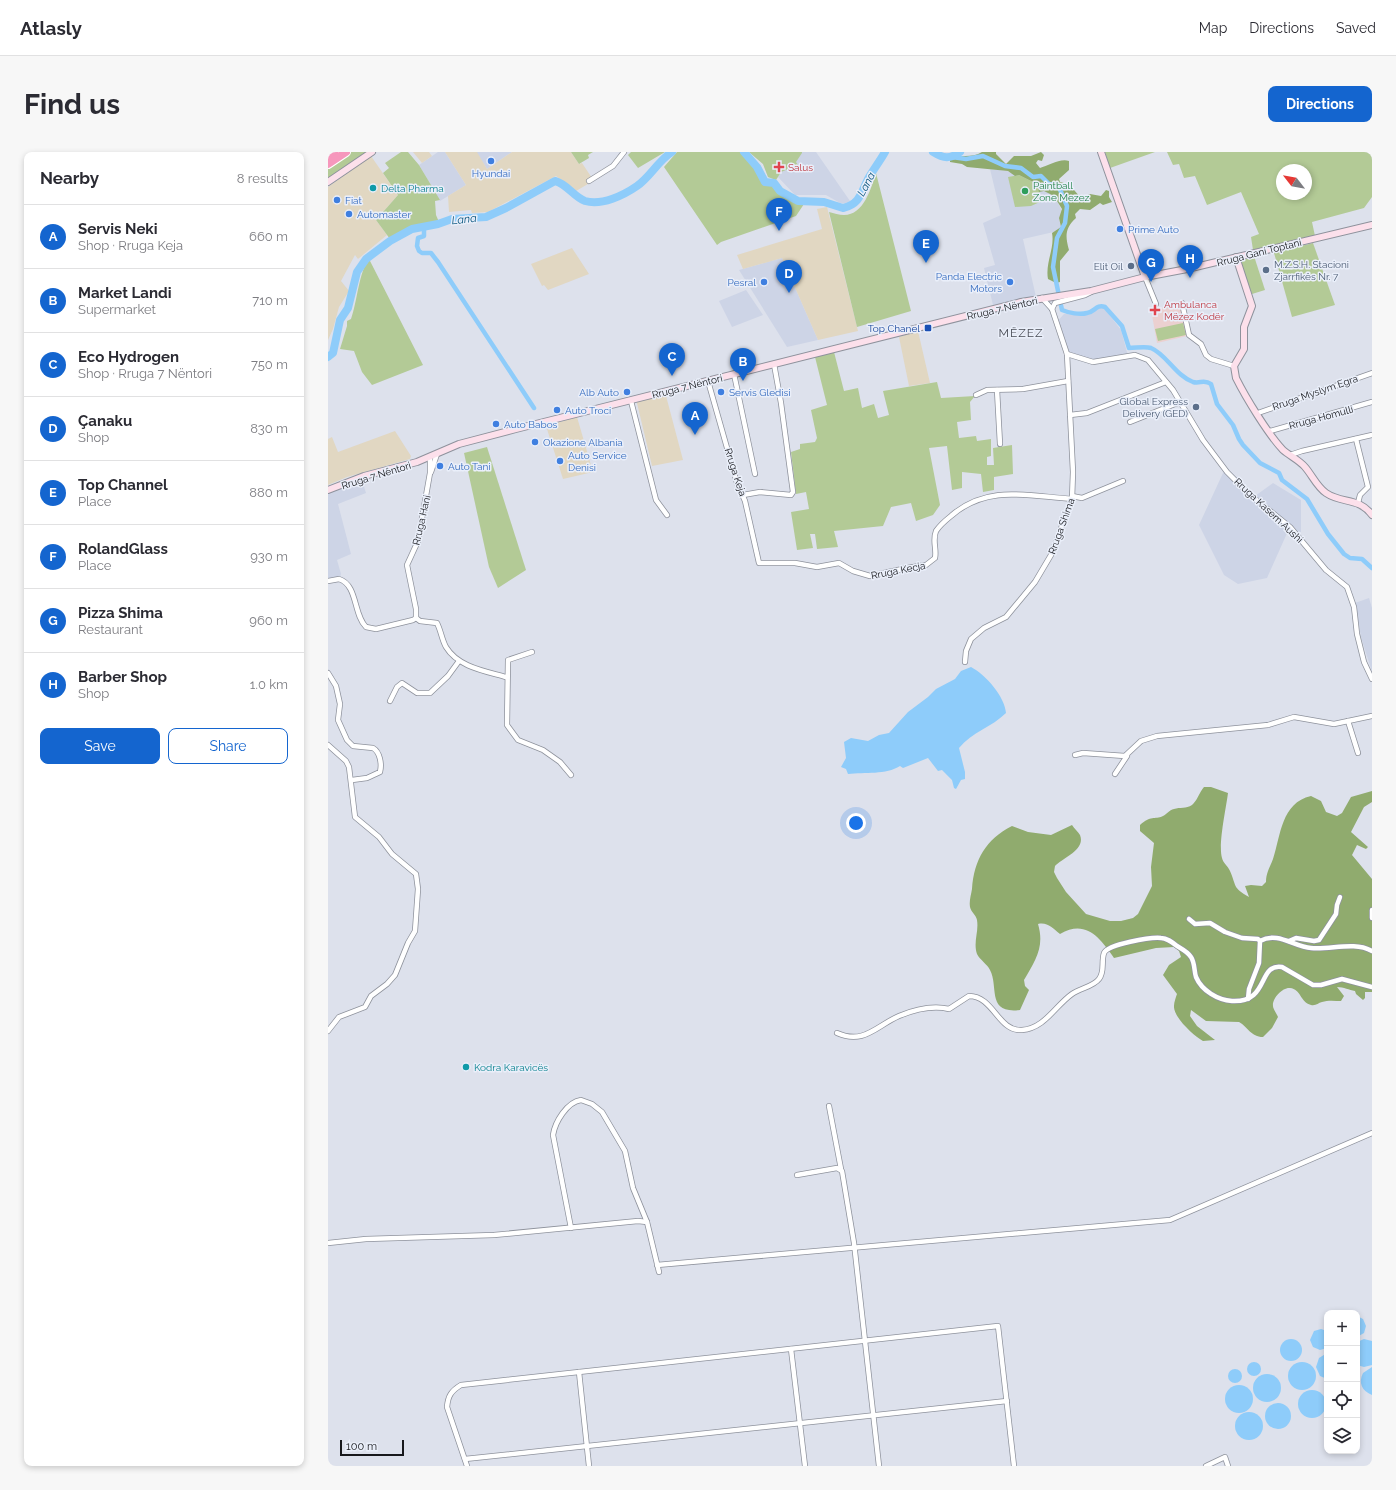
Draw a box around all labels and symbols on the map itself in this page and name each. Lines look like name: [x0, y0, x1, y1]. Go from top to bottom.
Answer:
marker: Hyundai: [486, 156, 496, 166]
marker: Salus: [773, 161, 785, 173]
place label: Salus: [788, 162, 813, 173]
north arrow: [1276, 164, 1312, 200]
place label: Hyundai: [472, 168, 510, 179]
water label: Lana: [855, 170, 878, 198]
place label: Paintball Zone Mezez: [1033, 180, 1089, 203]
marker: Delta Pharma: [368, 183, 378, 193]
place label: Delta Pharma: [381, 183, 444, 194]
marker: Paintball Zone Mezez: [1020, 186, 1030, 196]
marker: Fiat: [332, 195, 342, 205]
place label: Fiat: [345, 195, 362, 206]
pin: F: [766, 198, 792, 231]
marker: Automaster: [344, 209, 354, 219]
place label: Automaster: [357, 209, 411, 220]
water label: Lana: [451, 212, 478, 227]
marker: Prime Auto: [1115, 224, 1125, 234]
place label: Prime Auto: [1128, 224, 1179, 235]
pin: E: [913, 230, 939, 263]
street label: Rruga Gani Toptani: [1216, 237, 1303, 268]
pin: H: [1177, 245, 1203, 278]
pin: G: [1138, 249, 1164, 282]
place label: M.Z.S.H. Stacioni Zjarrfikës Nr. 7: [1274, 259, 1349, 282]
pin: D: [776, 260, 802, 293]
place label: Elit Oil: [1094, 261, 1123, 272]
marker: Elit Oil: [1126, 261, 1136, 271]
marker: M.Z.S.H. Stacioni Zjarrfikës Nr. 7: [1261, 265, 1271, 275]
place label: Panda Electric Motors: [936, 271, 1002, 294]
place label: Pesral: [728, 277, 756, 288]
marker: Pesral: [759, 277, 769, 287]
marker: Panda Electric Motors: [1005, 277, 1015, 287]
street label: Rruga 7 Nëntori: [966, 295, 1039, 322]
place label: Ambulanca Mëzez Kodër: [1164, 299, 1225, 322]
marker: Ambulanca Mëzez Kodër: [1149, 304, 1161, 316]
place label: Top Chanel: [868, 323, 920, 334]
marker: Top Chanel: [923, 323, 933, 333]
district label: MËZEZ: [998, 326, 1044, 340]
pin: C: [659, 343, 685, 376]
pin: B: [730, 348, 756, 381]
street label: Rruga 7 Nëntori: [651, 372, 723, 401]
street label: Rruga Myslym Egra: [1271, 373, 1359, 412]
place label: Alb Auto: [579, 387, 619, 398]
marker: Alb Auto: [622, 387, 632, 397]
marker: Servis Gledisi: [716, 387, 726, 397]
place label: Servis Gledisi: [729, 387, 791, 398]
place label: Global Express Delivery (GED): [1119, 396, 1188, 419]
pin: A: [682, 402, 708, 435]
marker: Global Express Delivery (GED): [1191, 402, 1201, 412]
street label: Rruga Homulli: [1288, 404, 1354, 431]
marker: Auto Troci: [552, 405, 562, 415]
place label: Auto Troci: [565, 405, 611, 416]
marker: Auto Babos: [491, 419, 501, 429]
place label: Auto Babos: [504, 419, 558, 430]
marker: Okazione Albania: [530, 437, 540, 447]
place label: Okazione Albania: [543, 437, 623, 448]
street label: Rruga Keja: [723, 447, 748, 498]
place label: Auto Service Denisi: [568, 450, 627, 473]
marker: Auto Service Denisi: [555, 456, 565, 466]
street label: Rruga 7 Nëntori: [340, 460, 412, 491]
marker: Auto Tani: [435, 461, 445, 471]
place label: Auto Tani: [448, 461, 491, 472]
street label: Rruga Kasem Aushi: [1232, 476, 1305, 545]
street label: Rruga Hani: [410, 494, 433, 546]
street label: Rruga Shima: [1046, 497, 1077, 556]
street label: Rruga Kecja: [870, 560, 926, 581]
your location: [846, 813, 866, 833]
marker: Kodra Karavicës: [461, 1062, 471, 1072]
place label: Kodra Karavicës: [474, 1062, 548, 1073]
scale bar: [340, 1438, 404, 1457]

